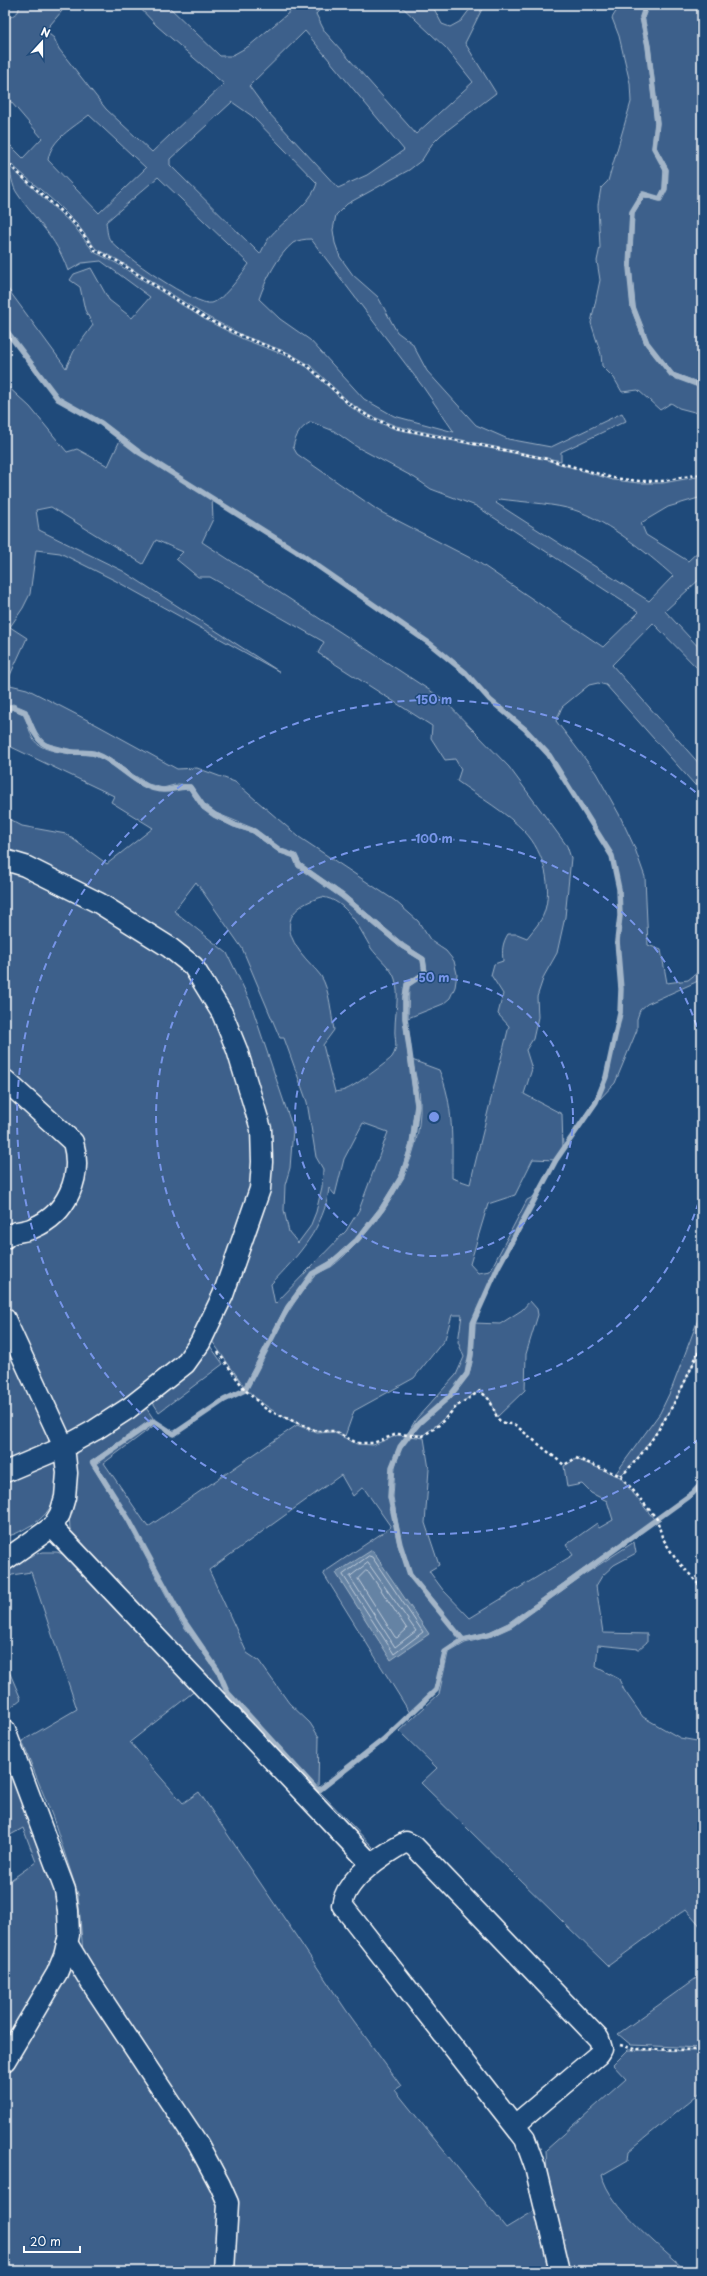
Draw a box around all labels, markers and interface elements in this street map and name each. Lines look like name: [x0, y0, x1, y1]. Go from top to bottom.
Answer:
north arrow: [22, 22, 62, 62]
text: N: [39, 23, 53, 42]
text: 150 m: [416, 690, 452, 708]
text: 100 m: [415, 829, 453, 847]
text: 50 m: [418, 968, 450, 986]
centre of rings: [427, 1110, 441, 1124]
scale bar: [24, 2228, 80, 2254]
text: 20 m: [30, 2232, 61, 2250]

